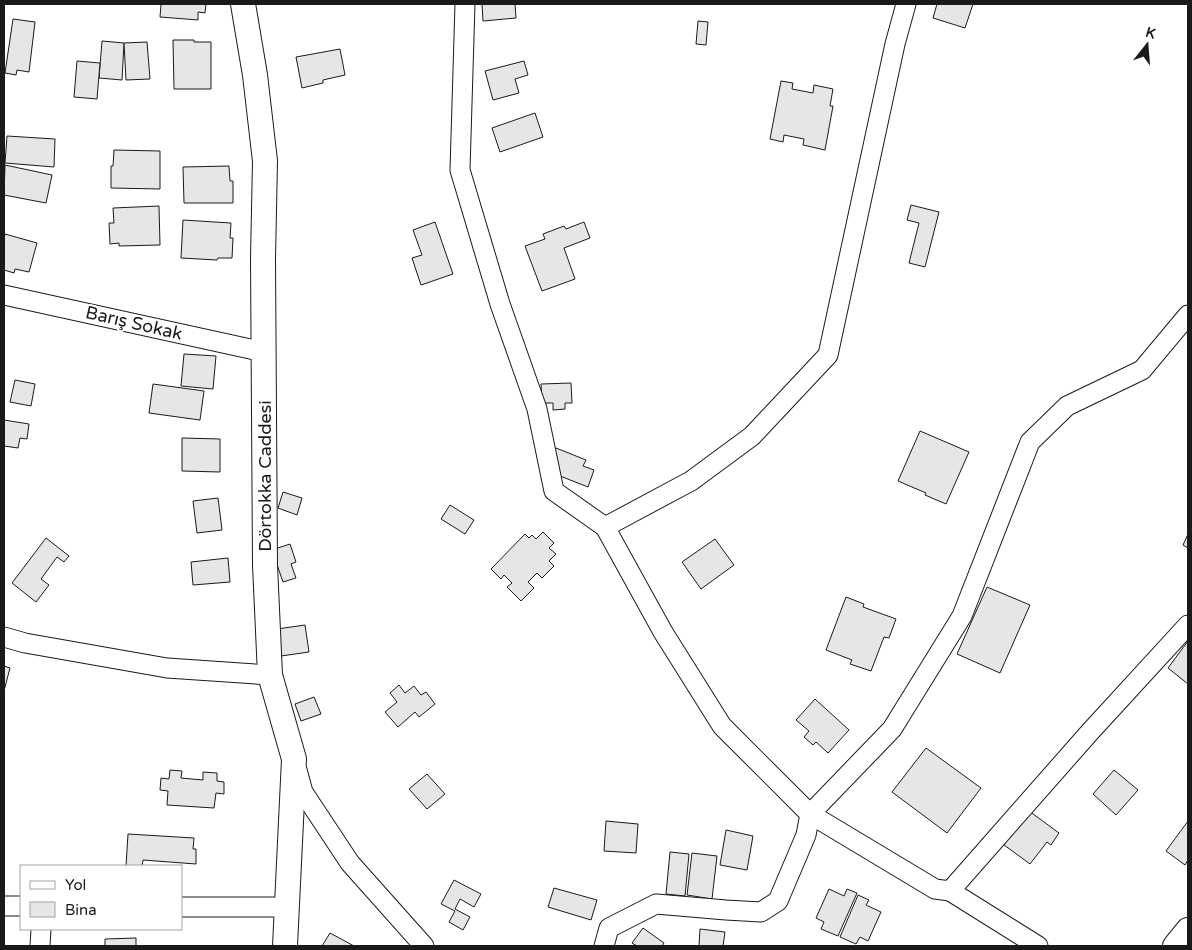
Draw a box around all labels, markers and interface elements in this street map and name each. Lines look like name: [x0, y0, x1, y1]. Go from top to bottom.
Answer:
north arrow: [1122, 20, 1172, 70]
text: K: [1144, 24, 1158, 43]
street label: Barış Sokak: [83, 301, 185, 345]
street label: Dörtokka Caddesi: [254, 400, 276, 552]
legend: [20, 865, 182, 930]
text: Yol: [65, 876, 86, 894]
text: Bina: [65, 901, 97, 919]

